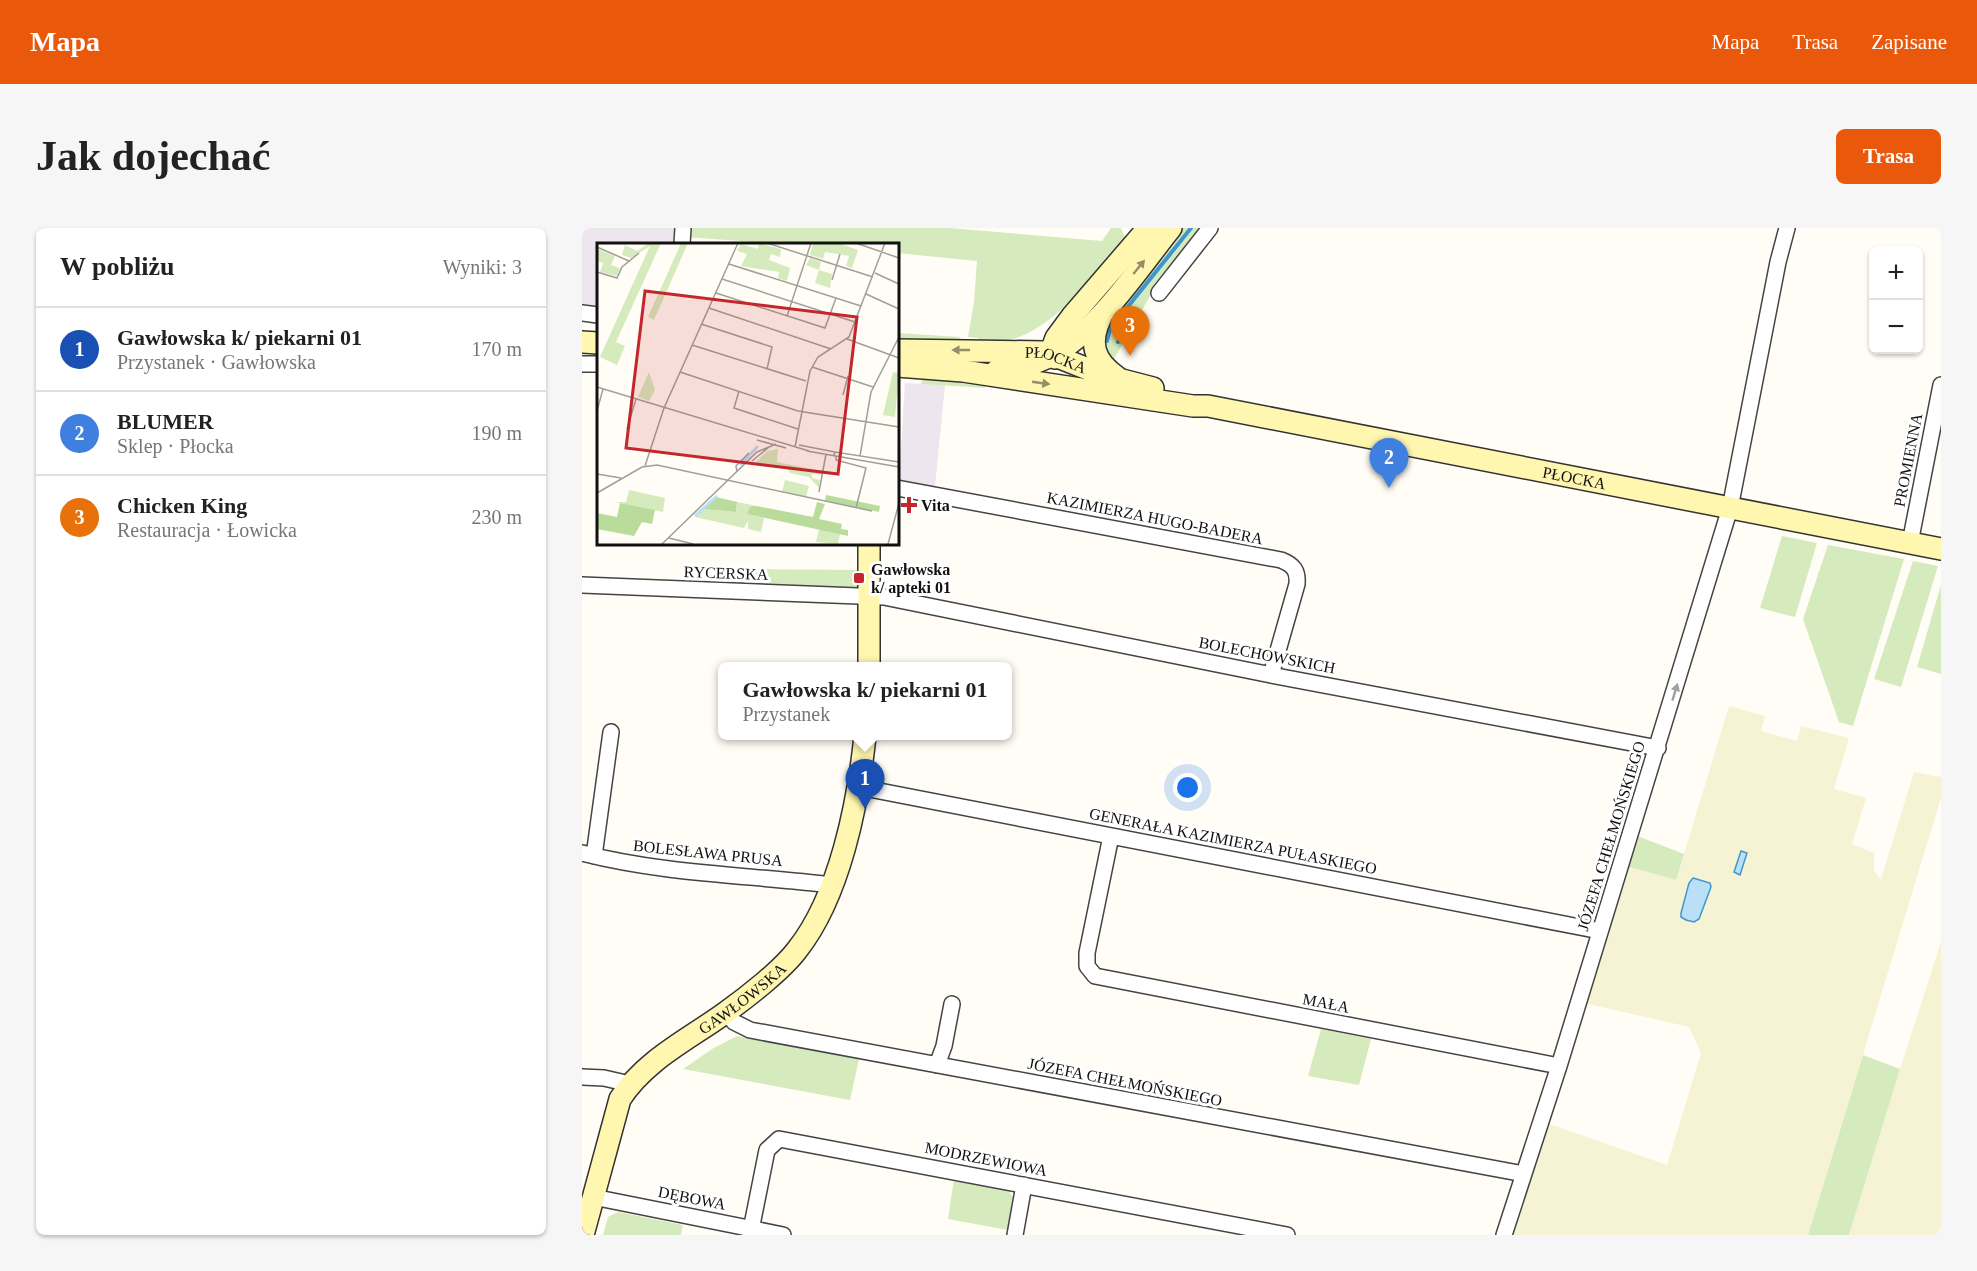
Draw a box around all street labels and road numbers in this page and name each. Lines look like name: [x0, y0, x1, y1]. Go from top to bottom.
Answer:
street label: PŁOCKA: [1025, 343, 1089, 376]
street label: PROMIENNA: [1891, 411, 1926, 508]
street label: PŁOCKA: [1541, 463, 1608, 492]
street label: KAZIMIERZA HUGO-BADERA: [1045, 489, 1265, 547]
street label: RYCERSKA: [683, 563, 769, 583]
street label: BOLECHOWSKICH: [1197, 633, 1337, 677]
street label: JÓZEFA CHEŁMOŃSKIEGO: [1573, 739, 1648, 933]
street label: GENERAŁA KAZIMIERZA PUŁASKIEGO: [1088, 805, 1378, 877]
street label: BOLESŁAWA PRUSA: [632, 837, 784, 869]
street label: GAWŁOWSKA: [695, 959, 789, 1037]
street label: MAŁA: [1301, 990, 1351, 1016]
street label: JÓZEFA CHEŁMOŃSKIEGO: [1026, 1054, 1224, 1109]
street label: MODRZEWIOWA: [923, 1139, 1049, 1179]
street label: DĘBOWA: [657, 1183, 728, 1214]

